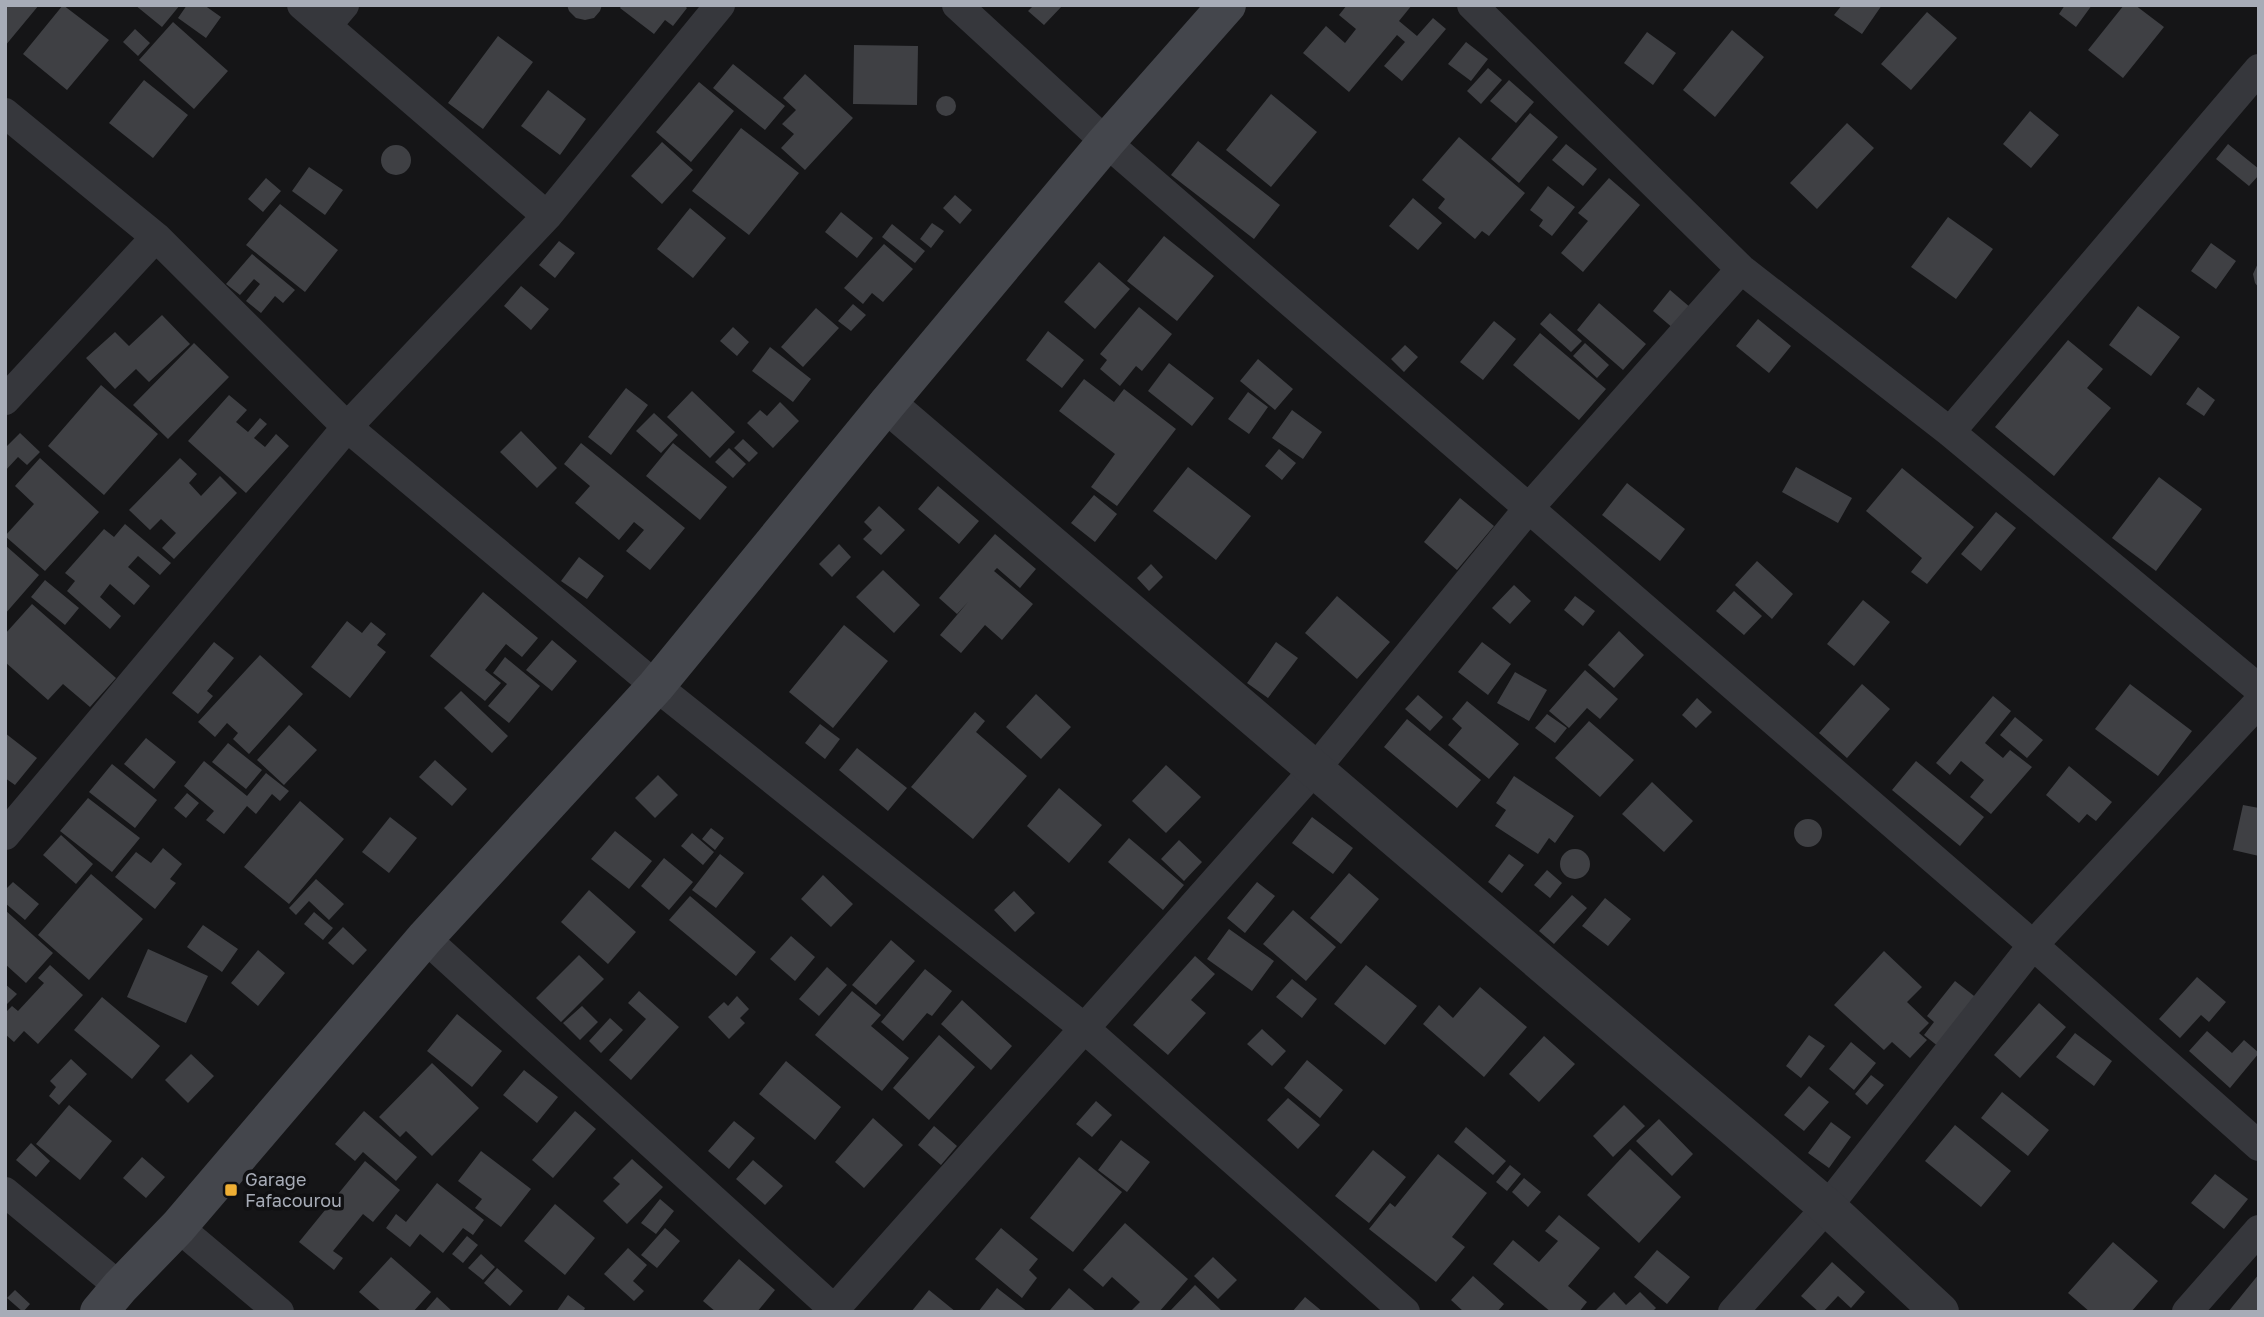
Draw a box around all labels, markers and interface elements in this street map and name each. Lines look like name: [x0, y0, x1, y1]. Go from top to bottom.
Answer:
place label: Garage Fafacourou: [245, 1168, 342, 1211]
marker: Garage Fafacourou: [223, 1182, 239, 1198]

